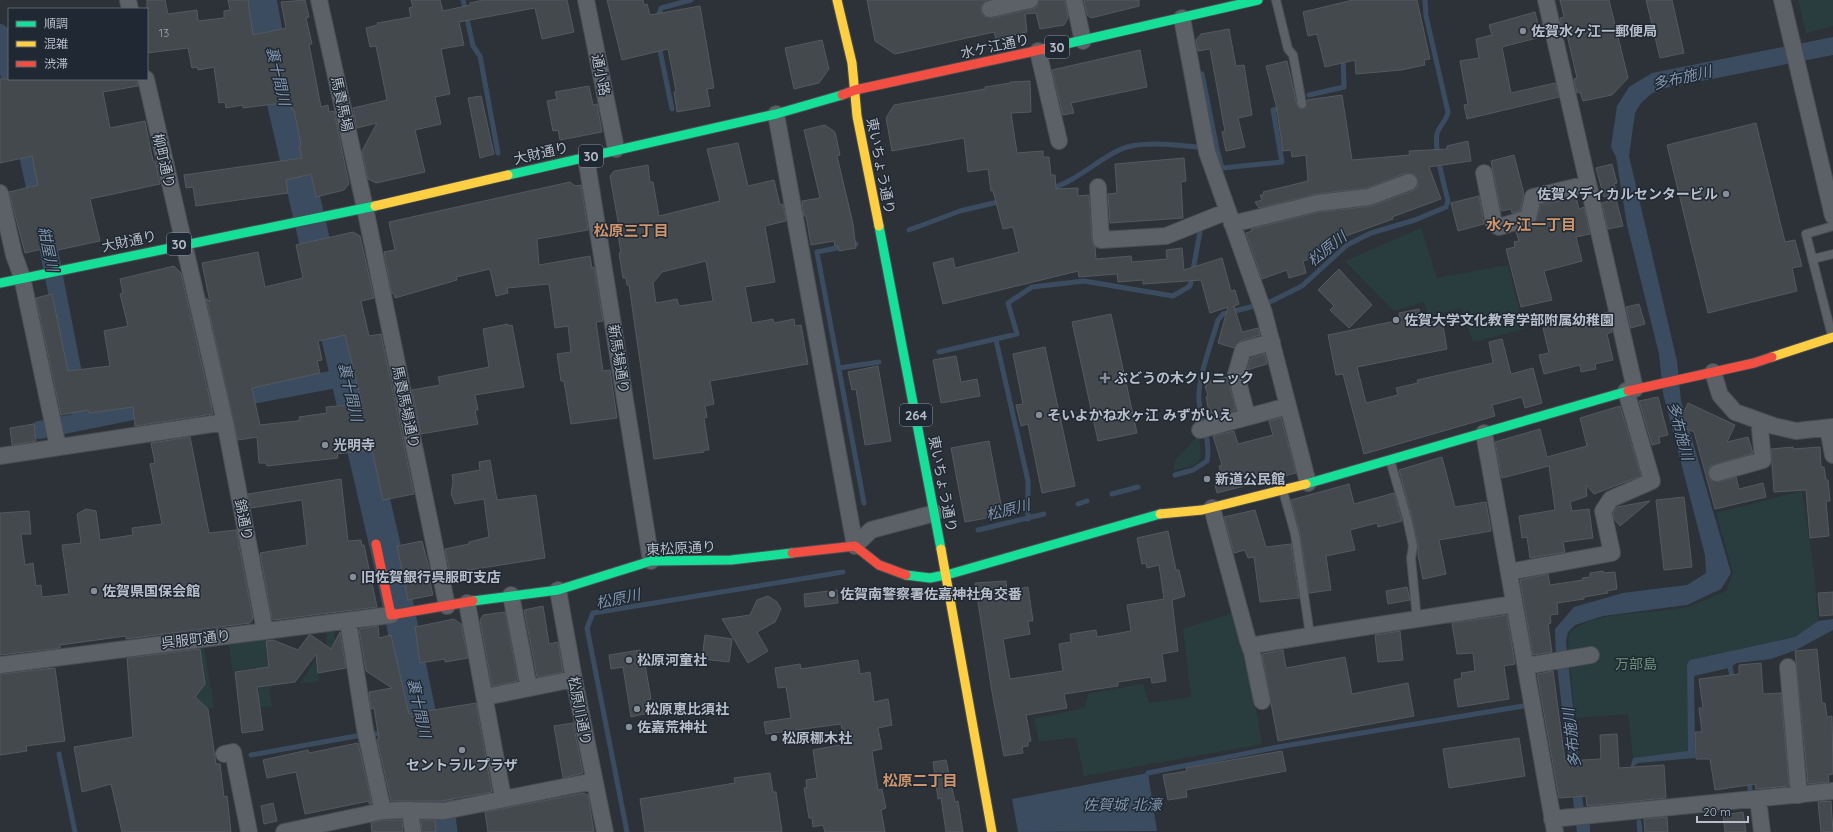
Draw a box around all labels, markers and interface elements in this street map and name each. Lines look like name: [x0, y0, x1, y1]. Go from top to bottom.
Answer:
legend: [8, 8, 148, 80]
text: 順調: [44, 16, 68, 31]
place label: 佐賀水ヶ江一郵便局: [1531, 22, 1657, 40]
house number: 13: [159, 25, 169, 40]
marker: 佐賀水ヶ江一郵便局: [1518, 26, 1528, 36]
street label: 水ケ江通り: [959, 30, 1031, 62]
text: 混雑: [44, 36, 68, 51]
road number: 30: [1045, 36, 1069, 58]
water label: 裏十間川: [262, 45, 295, 109]
street label: 通小路: [588, 53, 614, 97]
text: 渋滞: [44, 56, 68, 71]
water label: 多布施川: [1651, 61, 1715, 94]
street label: 馬責馬場: [327, 75, 357, 133]
street label: 東いちょう通り: [863, 116, 899, 216]
street label: 柳町通り: [149, 132, 179, 190]
street label: 大財通り: [512, 138, 570, 168]
road number: 30: [579, 145, 603, 167]
place label: 佐賀メディカルセンタービル: [1537, 185, 1718, 203]
marker: 佐賀メディカルセンタービル: [1721, 189, 1731, 199]
district label: 水ヶ江一丁目: [1486, 215, 1576, 234]
district label: 松原三丁目: [593, 221, 669, 240]
water label: 紺屋川: [35, 225, 63, 275]
street label: 大財通り: [100, 226, 158, 256]
water label: 松原川: [1303, 226, 1352, 270]
road number: 30: [167, 233, 191, 255]
place label: 佐賀大学文化教育学部附属幼稚園: [1404, 311, 1614, 329]
marker: 佐賀大学文化教育学部附属幼稚園: [1391, 315, 1401, 325]
street label: 新馬場通り: [605, 323, 633, 395]
water label: 裏十間川: [334, 361, 367, 425]
street label: 馬責馬場通り: [388, 364, 424, 450]
place label: ぶどうの木クリニック: [1114, 369, 1254, 387]
marker: ぶどうの木クリニック: [1099, 372, 1111, 384]
water label: 多布施川: [1664, 399, 1698, 464]
road number: 264: [900, 404, 932, 426]
place label: そいよかね水ヶ江 みずがいえ: [1047, 406, 1233, 424]
marker: そいよかね水ヶ江 みずがいえ: [1034, 410, 1044, 420]
street label: 東いちょう通り: [925, 434, 961, 534]
place label: 光明寺: [333, 436, 375, 454]
marker: 光明寺: [320, 440, 330, 450]
place label: 新道公民館: [1215, 470, 1285, 488]
marker: 新道公民館: [1202, 474, 1212, 484]
water label: 松原川: [984, 494, 1034, 524]
street label: 錦通り: [231, 498, 257, 542]
street label: 東松原通り: [646, 537, 716, 559]
place label: 旧佐賀銀行呉服町支店: [361, 568, 501, 586]
marker: 旧佐賀銀行呉服町支店: [348, 572, 358, 582]
place label: 佐賀県国保会館: [102, 582, 200, 600]
water label: 松原川: [594, 584, 644, 612]
place label: 佐賀南警察署佐嘉神社角交番: [840, 585, 1022, 603]
marker: 佐賀県国保会館: [89, 586, 99, 596]
marker: 佐賀南警察署佐嘉神社角交番: [827, 589, 837, 599]
street label: 呉服町通り: [160, 626, 232, 652]
place label: 松原河童社: [637, 651, 707, 669]
marker: 松原河童社: [624, 655, 634, 665]
park label: 万部島: [1615, 655, 1657, 673]
street label: 松原川通り: [564, 675, 596, 747]
water label: 裏十間川: [404, 677, 435, 741]
place label: 松原恵比須社: [645, 700, 729, 718]
marker: 松原恵比須社: [632, 704, 642, 714]
water label: 多布施川: [1558, 705, 1585, 769]
place label: 佐嘉荒神社: [637, 718, 707, 736]
marker: 佐嘉荒神社: [624, 722, 634, 732]
place label: 松原梛木社: [782, 729, 852, 747]
marker: 松原梛木社: [769, 733, 779, 743]
marker: セントラルプラザ: [457, 745, 467, 755]
place label: セントラルプラザ: [406, 756, 518, 774]
district label: 松原二丁目: [882, 771, 958, 790]
water label: 佐賀城 北濠: [1082, 795, 1165, 814]
scale bar: [1697, 798, 1748, 824]
text: 20 m: [1703, 804, 1731, 819]

